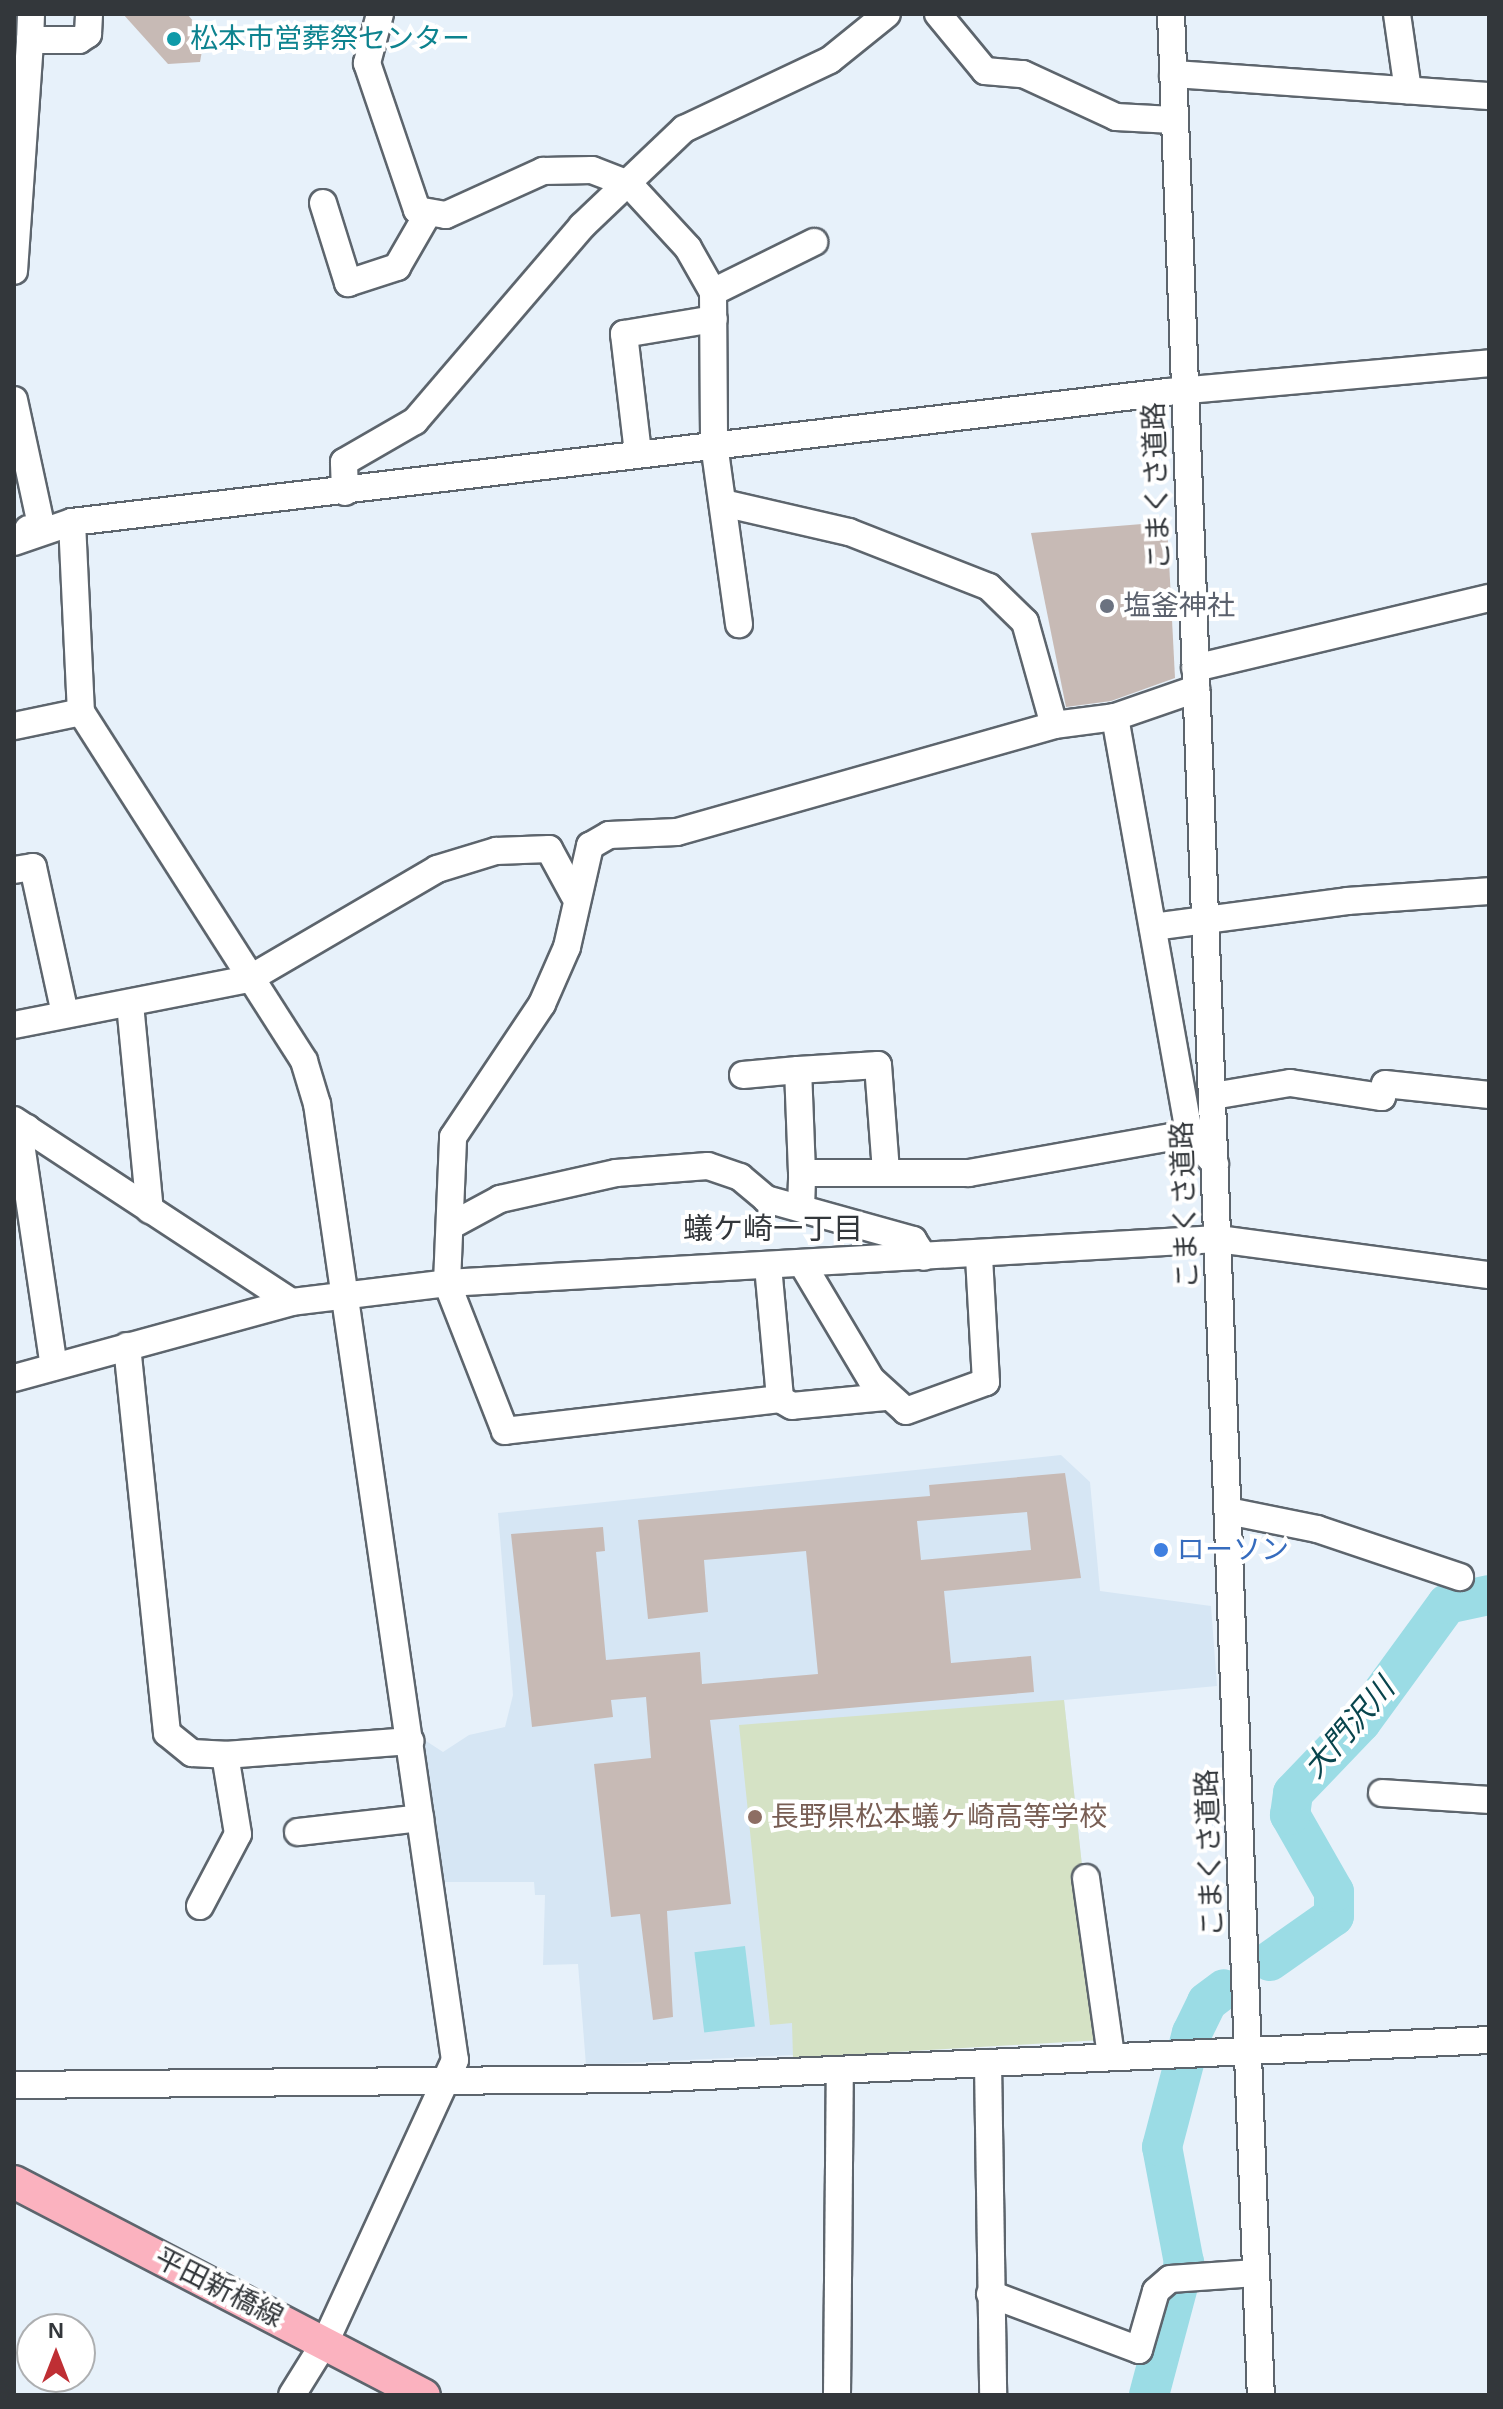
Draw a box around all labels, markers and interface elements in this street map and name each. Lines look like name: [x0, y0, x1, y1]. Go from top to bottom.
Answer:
place label: 松本市営葬祭センター: [190, 22, 470, 56]
marker: 松本市営葬祭センター: [165, 30, 183, 48]
street label: こまくさ道路: [1137, 401, 1177, 571]
place label: 塩釜神社: [1123, 589, 1235, 623]
marker: 塩釜神社: [1098, 597, 1116, 615]
street label: こまくさ道路: [1165, 1120, 1205, 1290]
district label: 蟻ケ崎一丁目: [683, 1211, 863, 1247]
place label: ローソン: [1177, 1533, 1289, 1567]
marker: ローソン: [1152, 1541, 1170, 1559]
water label: 大門沢川: [1296, 1671, 1402, 1785]
street label: こまくさ道路: [1190, 1768, 1230, 1938]
place label: 長野県松本蟻ヶ崎高等学校: [771, 1800, 1107, 1834]
marker: 長野県松本蟻ヶ崎高等学校: [746, 1808, 764, 1826]
street label: 平田新橋線: [149, 2241, 289, 2335]
north arrow: [16, 2313, 96, 2393]
text: N: [48, 2318, 64, 2343]

